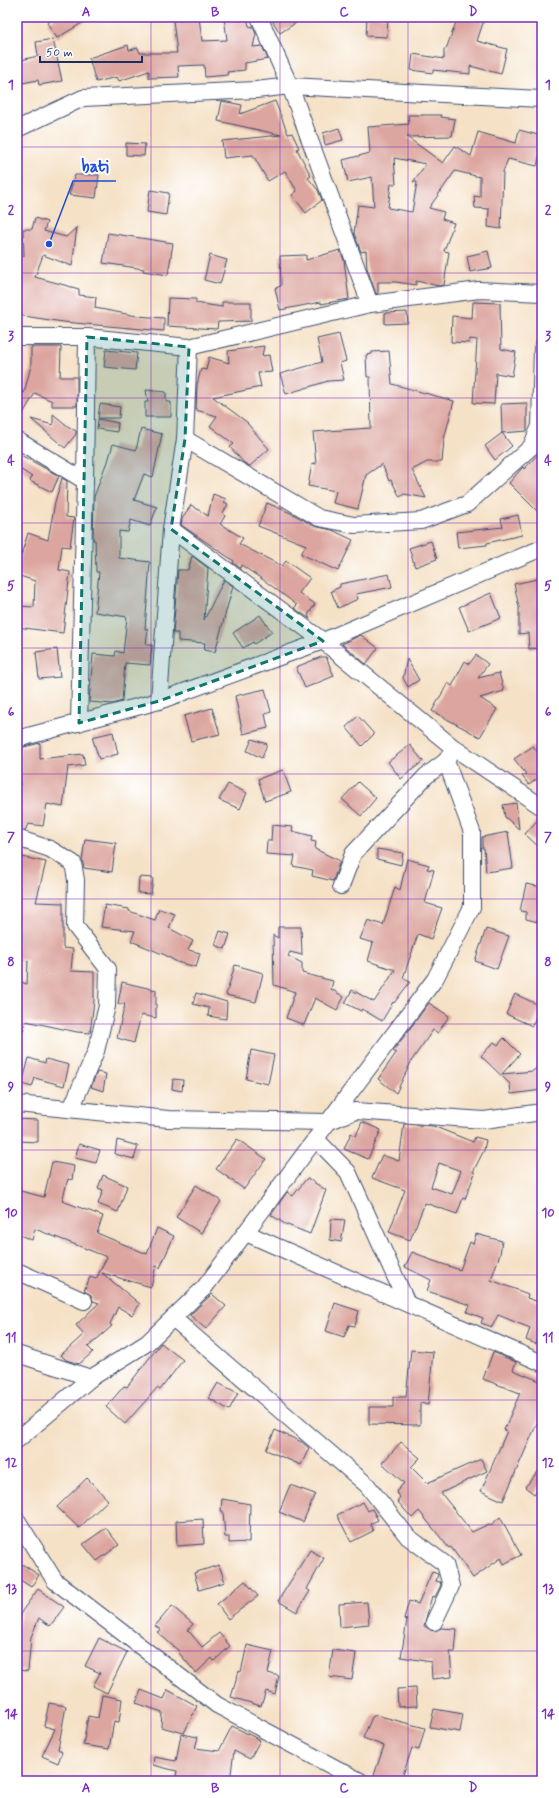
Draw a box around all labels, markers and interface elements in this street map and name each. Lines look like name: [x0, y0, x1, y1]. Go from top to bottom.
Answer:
text: A: [82, 4, 90, 21]
text: B: [211, 4, 220, 21]
text: C: [339, 4, 349, 21]
text: D: [469, 4, 478, 21]
scale bar: [40, 38, 142, 64]
text: 50 m: [46, 45, 73, 61]
text: 1: [8, 77, 14, 94]
text: 1: [545, 77, 551, 94]
callout: bati: [73, 152, 116, 181]
text: bati: [81, 156, 109, 178]
text: 2: [8, 202, 15, 219]
text: 2: [545, 202, 552, 219]
text: 3: [8, 328, 14, 345]
text: 3: [545, 328, 551, 345]
text: 4: [7, 453, 15, 470]
text: 4: [544, 453, 552, 470]
text: 5: [7, 578, 15, 595]
text: 5: [544, 578, 552, 595]
text: 6: [8, 704, 15, 721]
text: 6: [545, 704, 552, 721]
text: 7: [7, 829, 15, 846]
text: 7: [544, 829, 552, 846]
text: 8: [7, 954, 15, 971]
text: 8: [544, 954, 552, 971]
text: 9: [8, 1079, 15, 1096]
text: 9: [545, 1079, 552, 1096]
text: 10: [4, 1205, 18, 1222]
text: 10: [541, 1205, 555, 1222]
text: 11: [5, 1330, 17, 1347]
text: 11: [542, 1330, 554, 1347]
text: 12: [5, 1455, 17, 1472]
text: 12: [542, 1455, 554, 1472]
text: 13: [5, 1581, 17, 1598]
text: 13: [542, 1581, 554, 1598]
text: 14: [4, 1706, 18, 1723]
text: 14: [541, 1706, 555, 1723]
text: A: [82, 1780, 90, 1797]
text: B: [211, 1780, 220, 1797]
text: C: [339, 1780, 349, 1797]
text: D: [469, 1780, 478, 1797]

